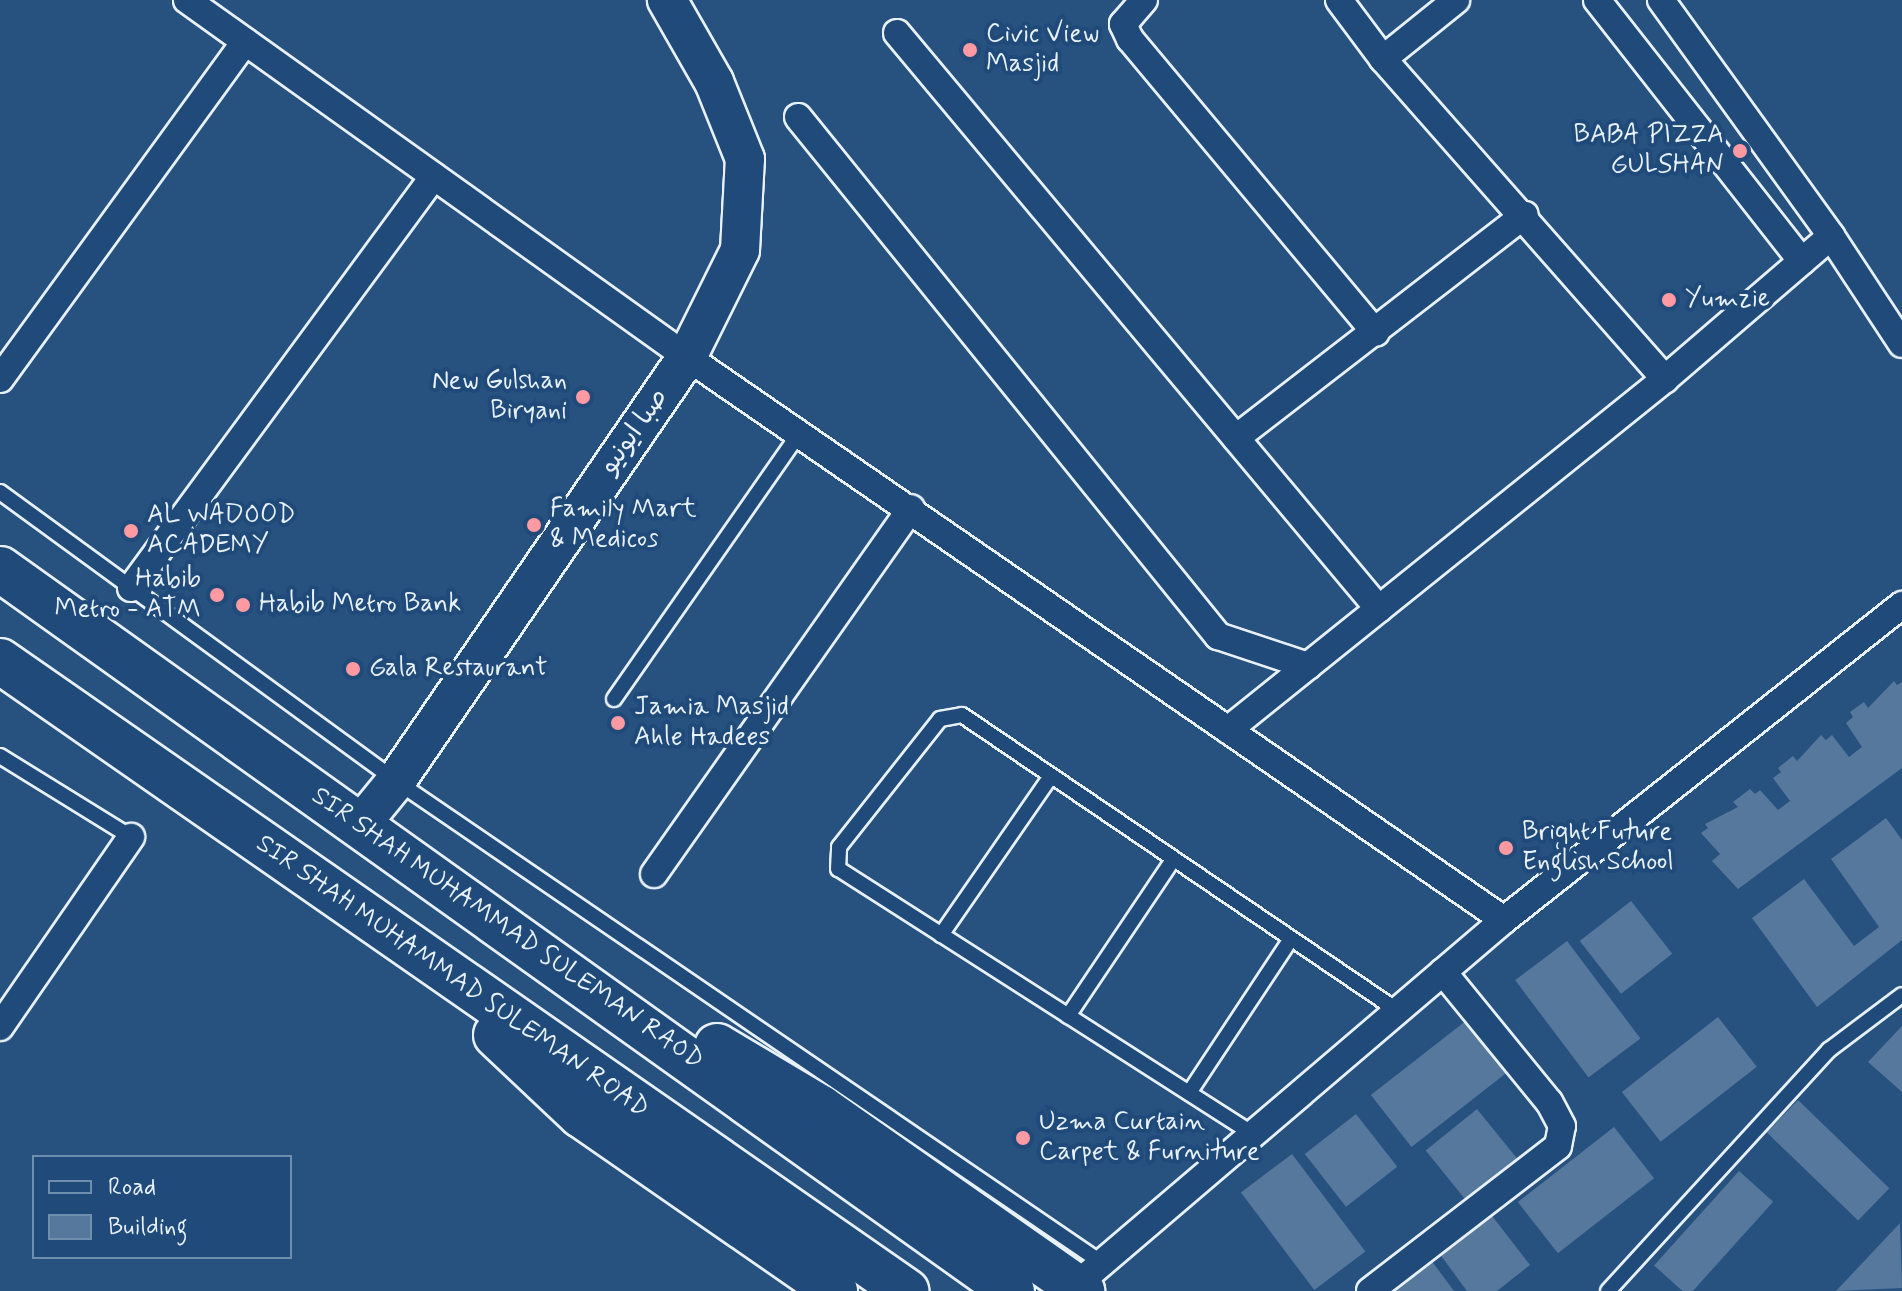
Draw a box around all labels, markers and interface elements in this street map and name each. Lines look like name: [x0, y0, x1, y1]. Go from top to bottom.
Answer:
place label: Civic View Masjid: [986, 19, 1098, 80]
marker: Civic View Masjid: [961, 41, 979, 59]
place label: BABA PIZZA GULSHAN: [1571, 120, 1724, 182]
marker: BABA PIZZA GULSHAN: [1731, 142, 1749, 160]
place label: Yumzie: [1685, 284, 1770, 316]
marker: Yumzie: [1660, 291, 1678, 309]
place label: New Gulshan Biryani: [430, 366, 567, 428]
street label: صبا ایونیو: [594, 383, 676, 481]
marker: New Gulshan Biryani: [574, 388, 592, 406]
place label: Family Mart & Medicos: [550, 494, 691, 556]
place label: AL WADOOD ACADEMY: [147, 500, 296, 562]
marker: Family Mart & Medicos: [525, 516, 543, 534]
marker: AL WADOOD ACADEMY: [122, 522, 140, 540]
place label: Habib Metro - ATM: [54, 564, 201, 626]
marker: Habib Metro - ATM: [208, 586, 226, 604]
place label: Habib Metro Bank: [259, 589, 462, 621]
marker: Habib Metro Bank: [234, 596, 252, 614]
place label: Gala Restaurant: [369, 653, 545, 685]
marker: Gala Restaurant: [344, 660, 362, 678]
place label: Jamia Masjid Ahle Hadees: [634, 692, 789, 754]
marker: Jamia Masjid Ahle Hadees: [609, 714, 627, 732]
street label: SIR SHAH MUHAMMAD SULEMAN RAOD: [307, 782, 707, 1076]
place label: Bright Future English School: [1522, 817, 1674, 878]
street label: SIR SHAH MUHAMMAD SULEMAN ROAD: [252, 830, 652, 1124]
marker: Bright Future English School: [1497, 839, 1515, 857]
place label: Uzma Curtain Carpet & Furniture: [1039, 1107, 1259, 1168]
marker: Uzma Curtain Carpet & Furniture: [1014, 1129, 1032, 1147]
legend: [32, 1155, 292, 1259]
text: Road: [108, 1172, 156, 1203]
text: Building: [108, 1212, 188, 1243]

